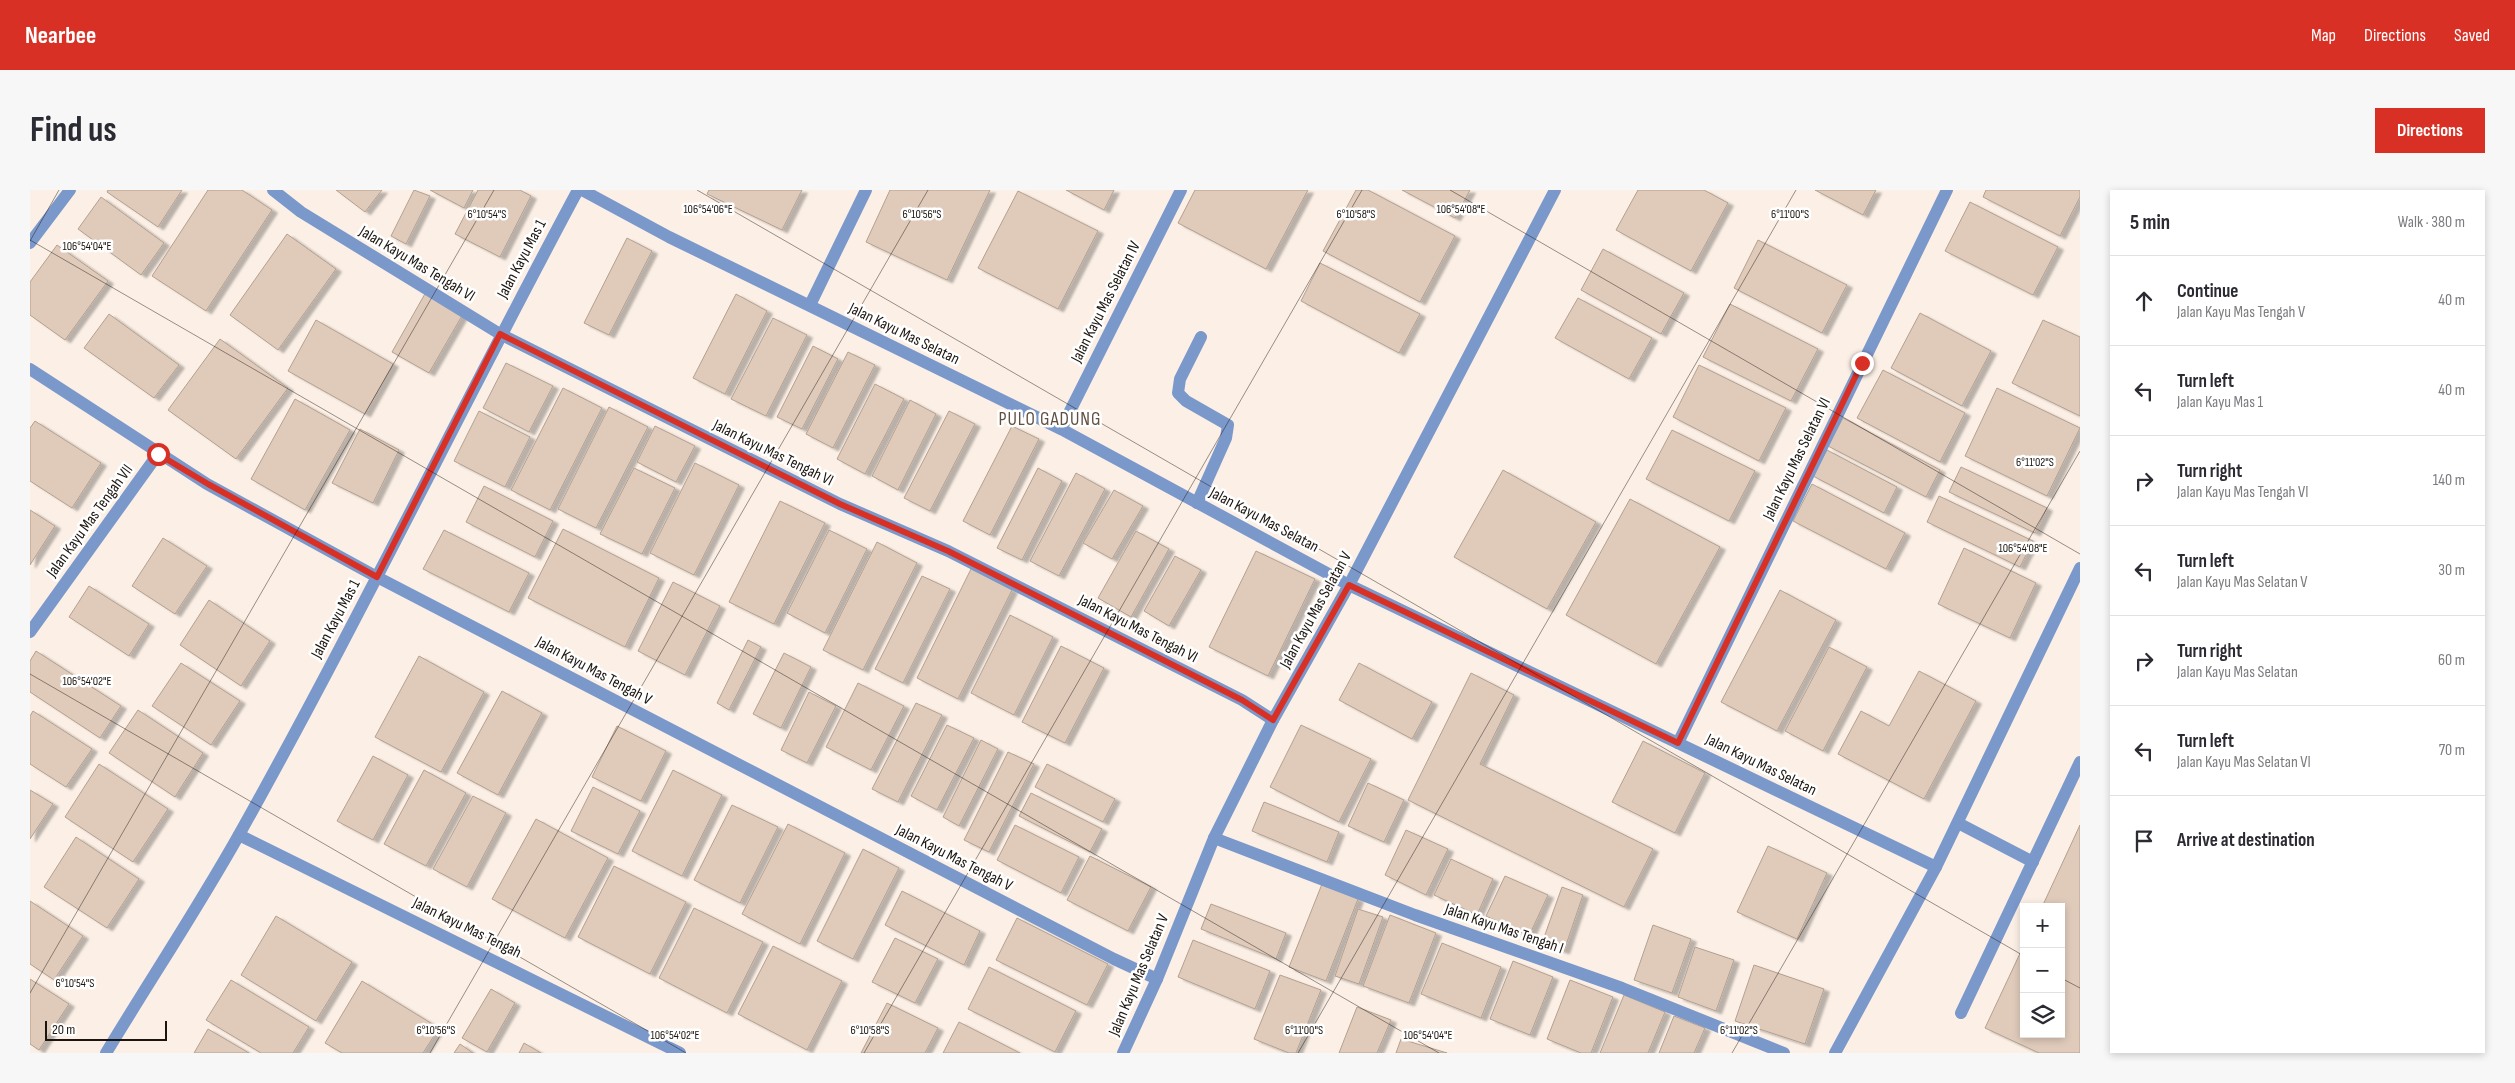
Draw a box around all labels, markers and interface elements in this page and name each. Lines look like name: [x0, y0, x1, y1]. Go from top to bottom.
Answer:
text: Nearbee: [25, 21, 96, 50]
text: Map: [2311, 25, 2336, 46]
text: Directions: [2364, 25, 2426, 46]
text: Saved: [2454, 25, 2490, 46]
button: Directions: [2375, 108, 2485, 153]
text: Find us: [30, 109, 117, 152]
text: 106°54'06"E: [683, 202, 733, 217]
text: 106°54'08"E: [1436, 202, 1486, 217]
text: 6°10'54"S: [468, 207, 506, 222]
text: 6°10'56"S: [903, 207, 941, 222]
text: 6°10'58"S: [1337, 207, 1375, 222]
text: 6°11'00"S: [1771, 207, 1809, 222]
text: 5 min: [2130, 210, 2170, 235]
text: Walk · 380 m: [2398, 213, 2465, 232]
street label: Jalan Kayu Mas 1: [493, 216, 551, 302]
street label: Jalan Kayu Mas Tengah VI: [355, 221, 478, 306]
street label: Jalan Kayu Mas Selatan IV: [1067, 237, 1145, 367]
text: 106°54'04"E: [63, 239, 112, 254]
text: Continue: [2177, 280, 2238, 303]
icon: ahead: [2130, 287, 2158, 315]
text: 40 m: [2438, 291, 2465, 310]
street label: Jalan Kayu Mas Selatan: [845, 299, 962, 369]
text: Jalan Kayu Mas Tengah V: [2177, 303, 2305, 322]
route end: [1851, 352, 1874, 375]
text: Turn left: [2177, 370, 2234, 393]
icon: left: [2130, 377, 2158, 405]
text: 40 m: [2438, 381, 2465, 400]
text: Jalan Kayu Mas 1: [2177, 393, 2263, 412]
street label: Jalan Kayu Mas Selatan VI: [1759, 395, 1835, 524]
district label: PULO GADUNG: [998, 408, 1102, 431]
street label: Jalan Kayu Mas Tengah VI: [709, 415, 836, 490]
route start: [147, 443, 170, 466]
text: 6°11'02"S: [2016, 455, 2054, 470]
text: Turn right: [2177, 460, 2242, 483]
street label: Jalan Kayu Mas Tengah VII: [42, 461, 137, 582]
icon: right: [2130, 467, 2158, 495]
text: 140 m: [2433, 471, 2465, 490]
street label: Jalan Kayu Mas Selatan: [1205, 483, 1322, 557]
text: Jalan Kayu Mas Tengah VI: [2177, 483, 2308, 502]
text: 106°54'08"E: [1998, 541, 2048, 556]
street label: Jalan Kayu Mas Selatan V: [1276, 548, 1356, 673]
text: Turn left: [2177, 550, 2234, 573]
icon: left: [2130, 557, 2158, 585]
text: 30 m: [2438, 561, 2465, 580]
text: Jalan Kayu Mas Selatan V: [2177, 573, 2308, 592]
street label: Jalan Kayu Mas 1: [307, 576, 365, 662]
street label: Jalan Kayu Mas Tengah VI: [1074, 590, 1201, 667]
street label: Jalan Kayu Mas Tengah V: [532, 632, 656, 710]
text: Turn right: [2177, 640, 2242, 663]
icon: right: [2130, 647, 2158, 675]
text: 60 m: [2438, 651, 2465, 670]
text: Jalan Kayu Mas Selatan: [2177, 663, 2298, 682]
text: 106°54'02"E: [63, 674, 111, 689]
street label: Jalan Kayu Mas Selatan: [1702, 730, 1819, 800]
text: Turn left: [2177, 730, 2234, 753]
icon: left: [2130, 737, 2158, 765]
text: 70 m: [2439, 741, 2465, 760]
text: Jalan Kayu Mas Selatan VI: [2177, 753, 2311, 772]
street label: Jalan Kayu Mas Tengah V: [892, 820, 1016, 896]
icon: arrive: [2130, 827, 2158, 855]
text: Arrive at destination: [2177, 829, 2315, 852]
street label: Jalan Kayu Mas Tengah: [409, 893, 524, 962]
street label: Jalan Kayu Mas Tengah I: [1441, 899, 1566, 958]
map controls: [2020, 903, 2065, 1038]
button: +: [2020, 903, 2065, 948]
street label: Jalan Kayu Mas Selatan V: [1104, 910, 1174, 1040]
button: −: [2020, 948, 2065, 993]
text: 6°10'54"S: [56, 976, 94, 991]
button: layers: [2020, 993, 2065, 1038]
scale bar: [45, 1018, 168, 1041]
text: 20 m: [52, 1021, 75, 1038]
text: 6°10'56"S: [417, 1023, 455, 1038]
text: 6°10'58"S: [851, 1023, 889, 1038]
text: 6°11'00"S: [1285, 1023, 1323, 1038]
text: 6°11'02"S: [1720, 1023, 1758, 1038]
text: 106°54'02"E: [651, 1028, 699, 1043]
text: 106°54'04"E: [1404, 1028, 1453, 1043]

